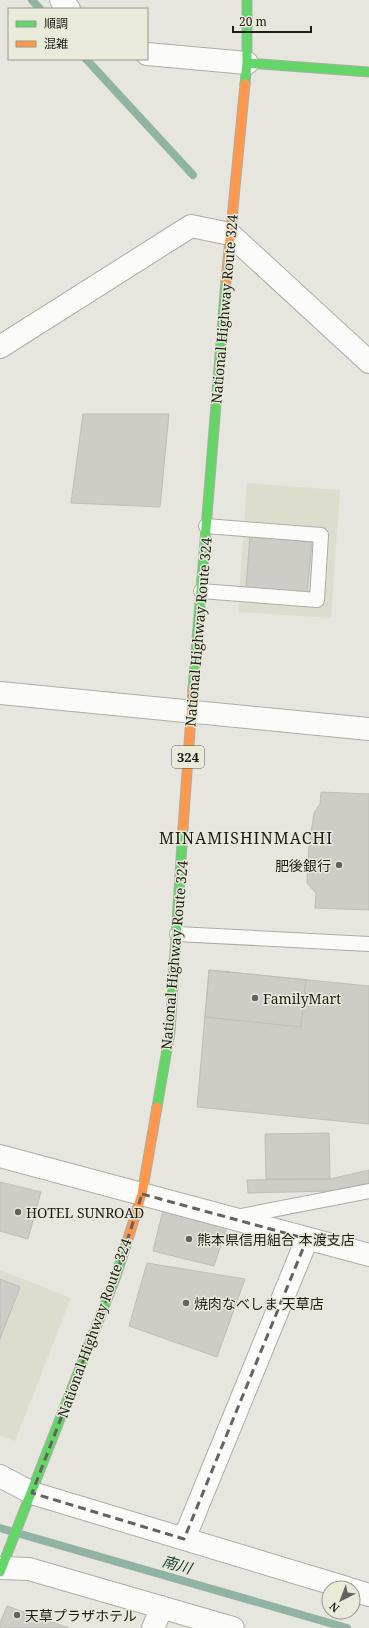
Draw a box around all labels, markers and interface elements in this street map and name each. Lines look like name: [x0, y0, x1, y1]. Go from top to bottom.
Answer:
legend: [8, 8, 148, 60]
scale bar: [233, 8, 311, 34]
text: 20 m: [239, 13, 267, 30]
text: 順調: [44, 15, 68, 32]
text: 混雑: [44, 35, 68, 52]
street label: National Highway Route 324: [206, 213, 242, 404]
street label: National Highway Route 324: [180, 536, 216, 727]
road number: 324: [172, 746, 204, 768]
district label: MINAMISHINMACHI: [159, 827, 333, 849]
place label: 肥後銀行: [275, 856, 331, 875]
street label: National Highway Route 324: [156, 859, 192, 1050]
marker: 肥後銀行: [334, 860, 344, 870]
place label: FamilyMart: [263, 989, 341, 1008]
marker: FamilyMart: [250, 993, 260, 1003]
place label: HOTEL SUNROAD: [26, 1203, 144, 1222]
marker: HOTEL SUNROAD: [13, 1207, 23, 1217]
place label: 熊本県信用組合 本渡支店: [197, 1230, 355, 1249]
marker: 熊本県信用組合 本渡支店: [184, 1234, 194, 1244]
street label: National Highway Route 324: [53, 1235, 135, 1420]
place label: 焼肉なべしま 天草店: [194, 1294, 324, 1313]
marker: 焼肉なべしま 天草店: [181, 1298, 191, 1308]
water label: 南川: [160, 1550, 196, 1578]
north arrow: [321, 1580, 361, 1620]
text: N: [325, 1599, 342, 1616]
place label: 天草プラザホテル: [25, 1606, 137, 1625]
marker: 天草プラザホテル: [12, 1610, 22, 1620]

